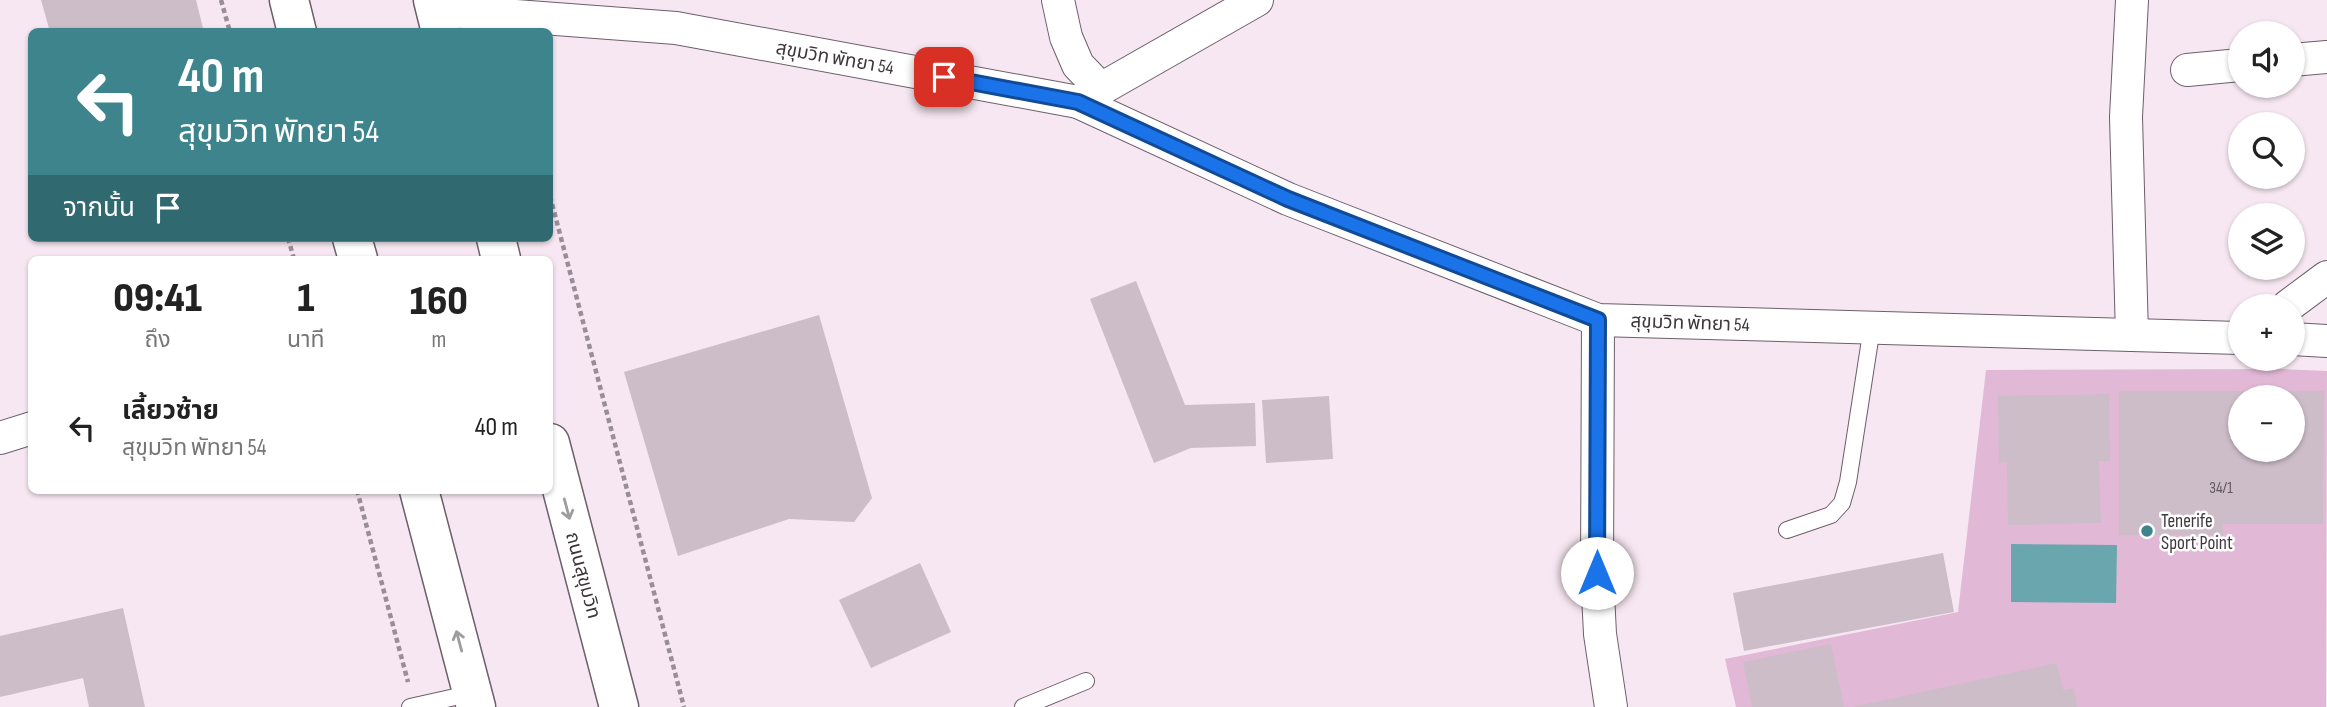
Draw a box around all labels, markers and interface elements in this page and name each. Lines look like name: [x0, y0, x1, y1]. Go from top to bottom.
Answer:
map controls: [2228, 21, 2305, 462]
button: sound: [2228, 21, 2305, 98]
street label: สุขุมวิท พัทยา 54: [774, 37, 896, 80]
pin: [914, 47, 974, 107]
text: 40 m: [178, 48, 264, 107]
icon: left: [63, 56, 154, 147]
icon: arrive: [925, 58, 963, 96]
button: search: [2228, 112, 2305, 189]
text: สุขุมวิท พัทยา 54: [178, 113, 379, 152]
icon: arrive: [149, 189, 187, 227]
text: จากนั้น: [63, 193, 135, 224]
button: layers: [2228, 203, 2305, 280]
text: 09:41: [113, 273, 202, 324]
text: 1: [297, 273, 314, 324]
text: 160: [410, 276, 468, 327]
button: +: [2228, 294, 2305, 371]
street label: สุขุมวิท พัทยา 54: [1630, 310, 1750, 337]
text: ถึง: [144, 326, 171, 354]
text: นาที: [287, 326, 325, 354]
text: m: [431, 326, 446, 354]
button: −: [2228, 385, 2305, 462]
text: เลี้ยวซ้าย: [122, 396, 219, 427]
icon: left: [63, 409, 101, 447]
text: 40 m: [475, 412, 518, 443]
text: สุขุมวิท พัทยา 54: [122, 434, 266, 462]
house number: 34/1: [2209, 479, 2233, 498]
one-way arrow: [561, 497, 574, 519]
place label: Tenerife Sport Point: [2161, 510, 2233, 555]
marker: Tenerife Sport Point: [2139, 523, 2155, 539]
street label: ถนนสุขุมวิท: [560, 530, 605, 621]
position arrow: [1560, 536, 1634, 610]
one-way arrow: [452, 630, 465, 653]

